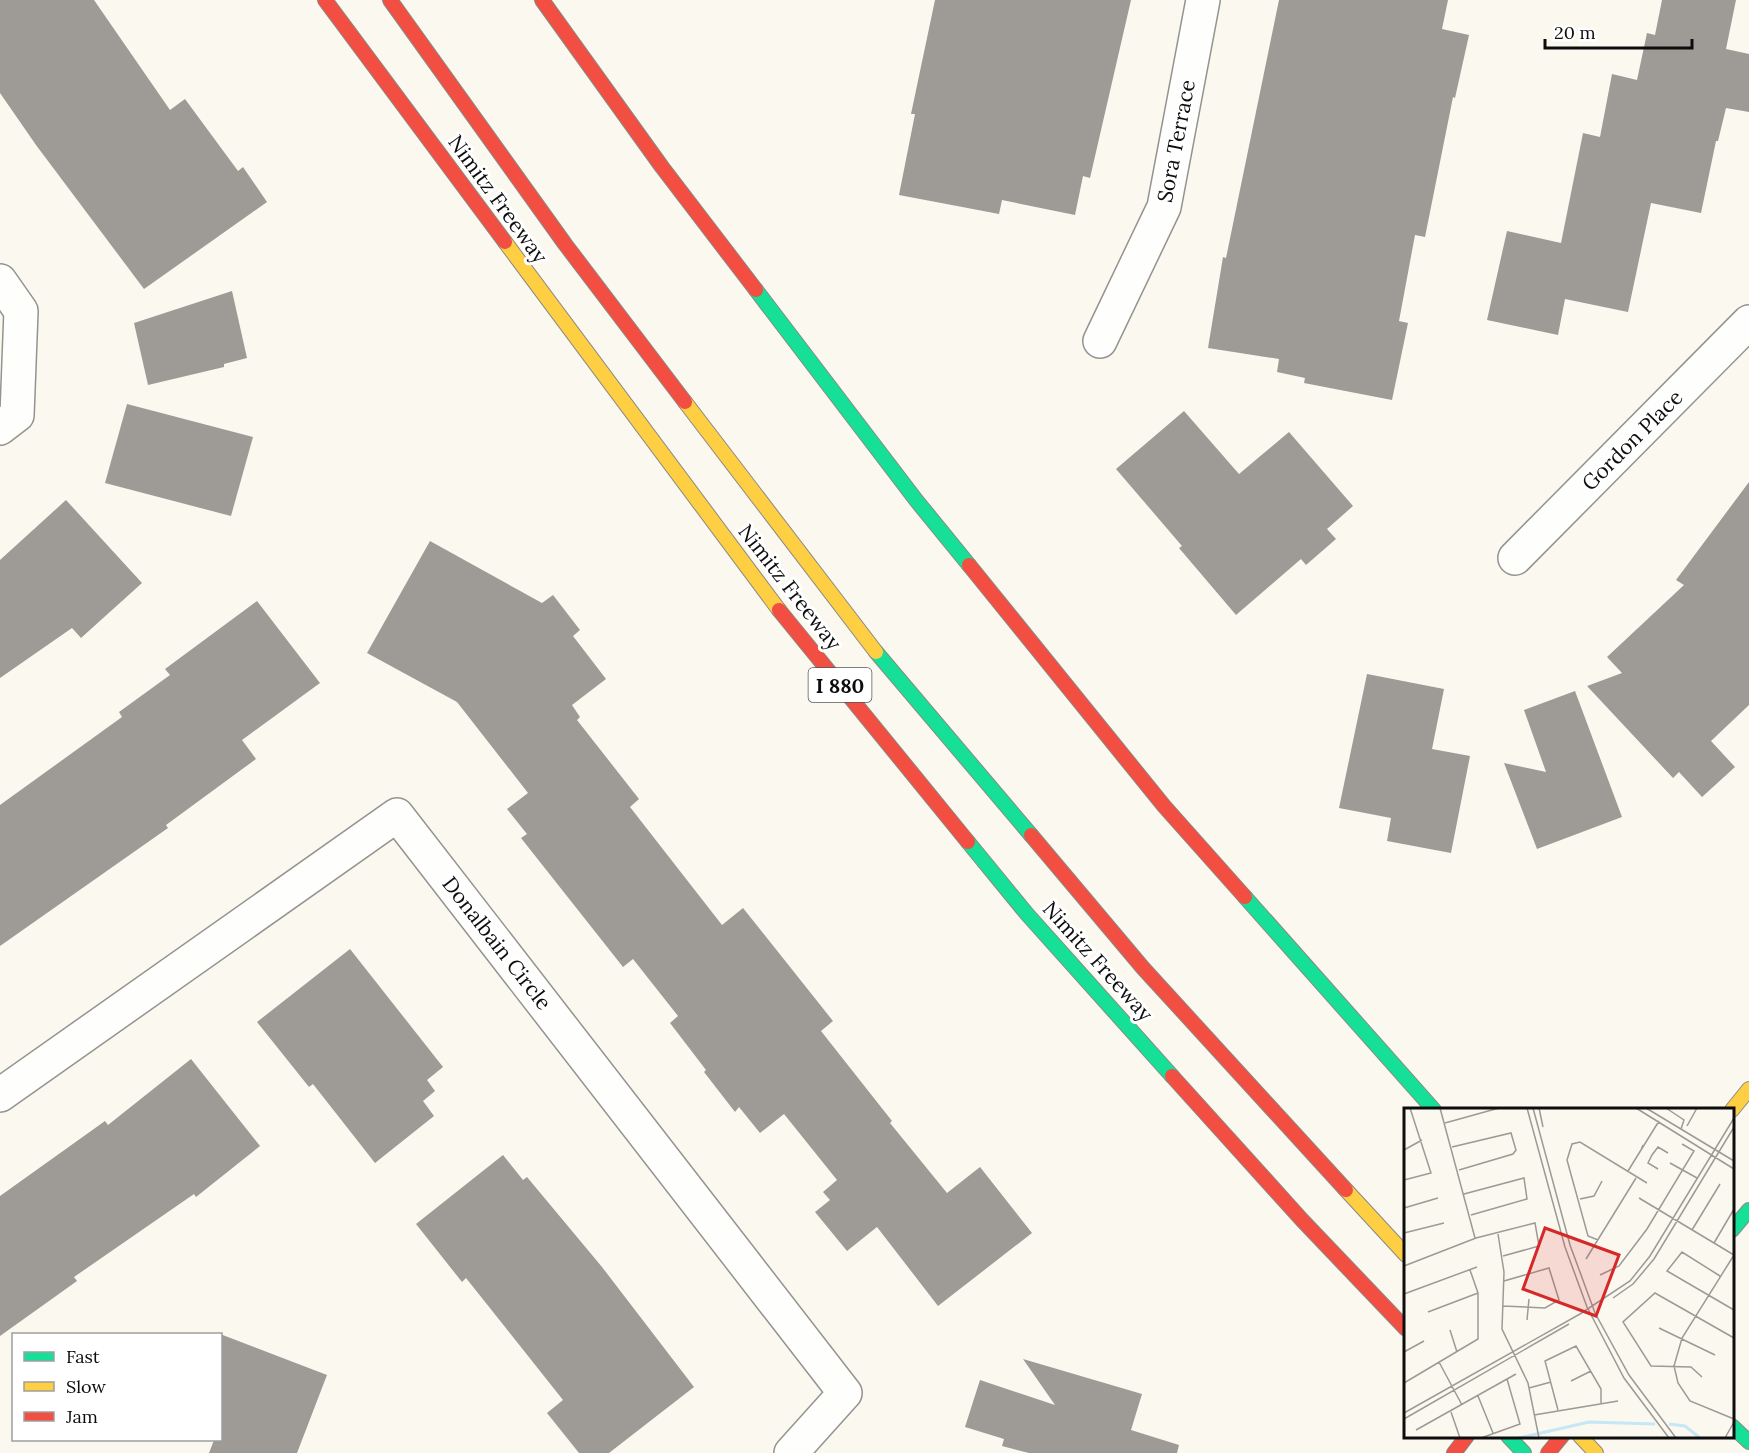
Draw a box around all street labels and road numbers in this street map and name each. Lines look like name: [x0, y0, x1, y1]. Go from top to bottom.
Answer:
street label: Sora Terrace: [1151, 77, 1201, 205]
street label: Nimitz Freeway: [442, 129, 554, 269]
street label: Gordon Place: [1576, 384, 1688, 496]
street label: Nimitz Freeway: [732, 519, 848, 655]
road number: I 880: [808, 668, 872, 702]
street label: Donalbain Circle: [436, 871, 558, 1015]
street label: Nimitz Freeway: [1037, 895, 1159, 1027]

